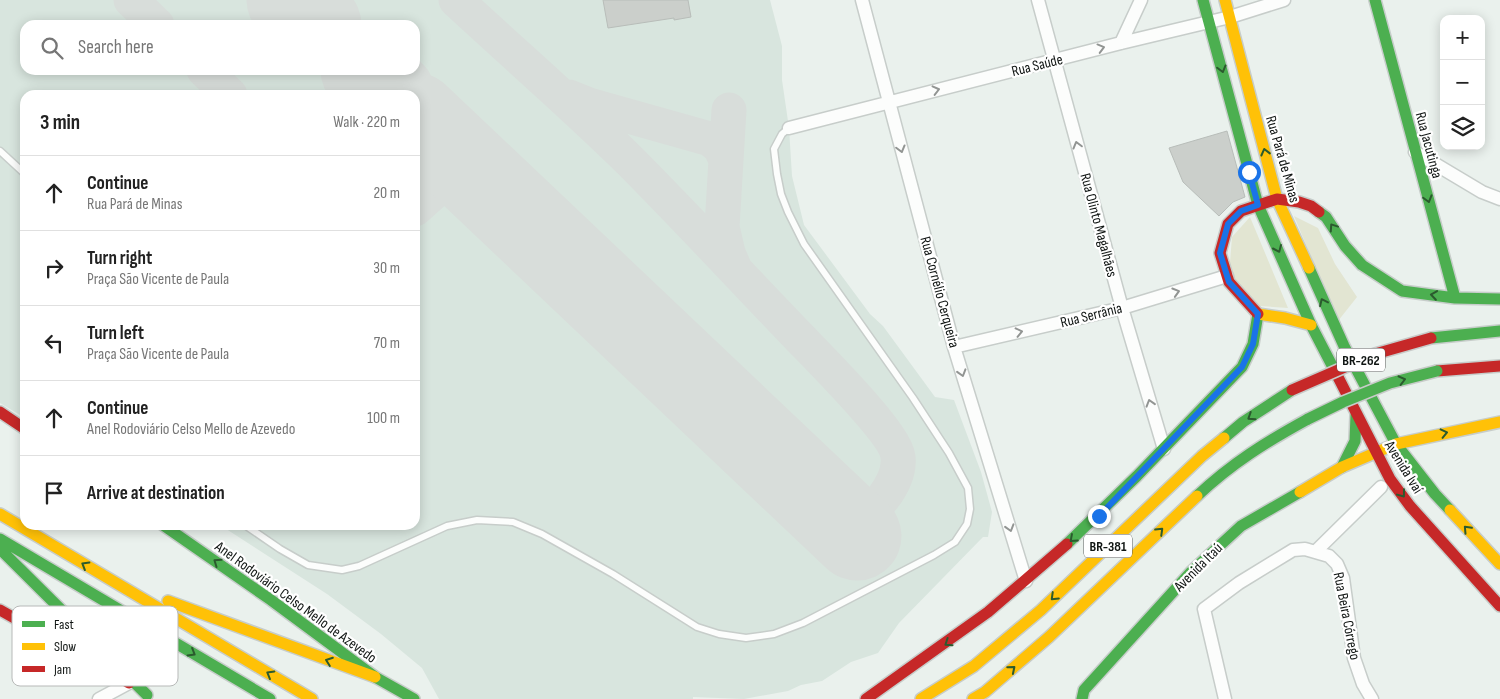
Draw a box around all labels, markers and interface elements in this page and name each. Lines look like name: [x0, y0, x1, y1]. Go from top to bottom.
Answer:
map controls: [1440, 15, 1485, 150]
button: +: [1440, 15, 1485, 60]
search box: [20, 20, 420, 75]
icon: search: [38, 34, 66, 62]
text: Search here: [78, 36, 154, 59]
one-way arrow: [1097, 43, 1106, 54]
street label: Rua Saúde: [1010, 50, 1065, 81]
button: −: [1440, 60, 1485, 105]
one-way arrow: [1216, 64, 1227, 73]
one-way arrow: [931, 85, 940, 96]
button: layers: [1440, 105, 1485, 150]
text: 3 min: [40, 110, 80, 135]
street label: Rua Jacutinga: [1411, 110, 1447, 181]
text: Walk · 220 m: [333, 113, 400, 132]
street label: Rua Pará de Minas: [1261, 114, 1304, 205]
one-way arrow: [1073, 142, 1083, 150]
one-way arrow: [895, 144, 906, 153]
one-way arrow: [1260, 149, 1270, 157]
route start: [1238, 161, 1261, 184]
street label: Rua Olinto Magalhães: [1076, 171, 1122, 279]
text: Continue: [87, 172, 148, 195]
icon: ahead: [40, 179, 68, 207]
text: 20 m: [373, 184, 400, 203]
one-way arrow: [1422, 194, 1432, 203]
text: Rua Pará de Minas: [87, 195, 182, 214]
one-way arrow: [1329, 223, 1339, 232]
street label: Rua Cornélio Cerqueira: [916, 234, 964, 350]
one-way arrow: [1271, 244, 1282, 253]
text: Turn right: [87, 247, 152, 270]
icon: right: [40, 254, 68, 282]
text: 30 m: [373, 259, 400, 278]
text: Praça São Vicente de Paula: [87, 270, 229, 289]
one-way arrow: [1172, 287, 1180, 297]
one-way arrow: [1430, 290, 1438, 301]
one-way arrow: [1319, 298, 1330, 307]
street label: Rua Serrânia: [1058, 299, 1124, 332]
text: Turn left: [87, 322, 144, 345]
one-way arrow: [1014, 327, 1023, 338]
icon: left: [40, 329, 68, 357]
text: 70 m: [374, 334, 400, 353]
text: Praça São Vicente de Paula: [87, 345, 229, 364]
road number: BR-262: [1337, 348, 1385, 372]
one-way arrow: [957, 368, 967, 377]
one-way arrow: [1397, 376, 1405, 386]
text: Continue: [87, 397, 148, 420]
one-way arrow: [1146, 399, 1156, 407]
icon: ahead: [40, 404, 68, 432]
text: 100 m: [367, 409, 400, 428]
one-way arrow: [1248, 410, 1257, 420]
text: Anel Rodoviário Celso Mello de Azevedo: [87, 420, 295, 439]
one-way arrow: [1439, 429, 1448, 439]
street label: Avenida Ivaí: [1379, 436, 1427, 497]
icon: arrive: [40, 479, 68, 507]
text: Arrive at destination: [87, 482, 225, 505]
one-way arrow: [1396, 488, 1404, 497]
route end: [1088, 505, 1111, 528]
one-way arrow: [1005, 524, 1015, 532]
one-way arrow: [1464, 525, 1473, 534]
one-way arrow: [1155, 528, 1164, 537]
one-way arrow: [1069, 533, 1078, 542]
road number: BR-381: [1084, 534, 1132, 558]
street label: Anel Rodoviário Celso Mello de Azevedo: [210, 537, 380, 668]
street label: Avenida Itaú: [1169, 539, 1227, 596]
one-way arrow: [213, 559, 222, 568]
one-way arrow: [82, 561, 91, 571]
street label: Rua Beira Córrego: [1329, 571, 1364, 662]
one-way arrow: [1051, 591, 1060, 600]
legend: [12, 606, 178, 686]
text: Fast: [54, 616, 74, 633]
one-way arrow: [944, 637, 954, 646]
text: Slow: [54, 638, 76, 655]
one-way arrow: [187, 646, 196, 656]
one-way arrow: [326, 657, 334, 667]
text: Jam: [53, 661, 71, 678]
one-way arrow: [1006, 666, 1015, 675]
one-way arrow: [267, 671, 276, 681]

